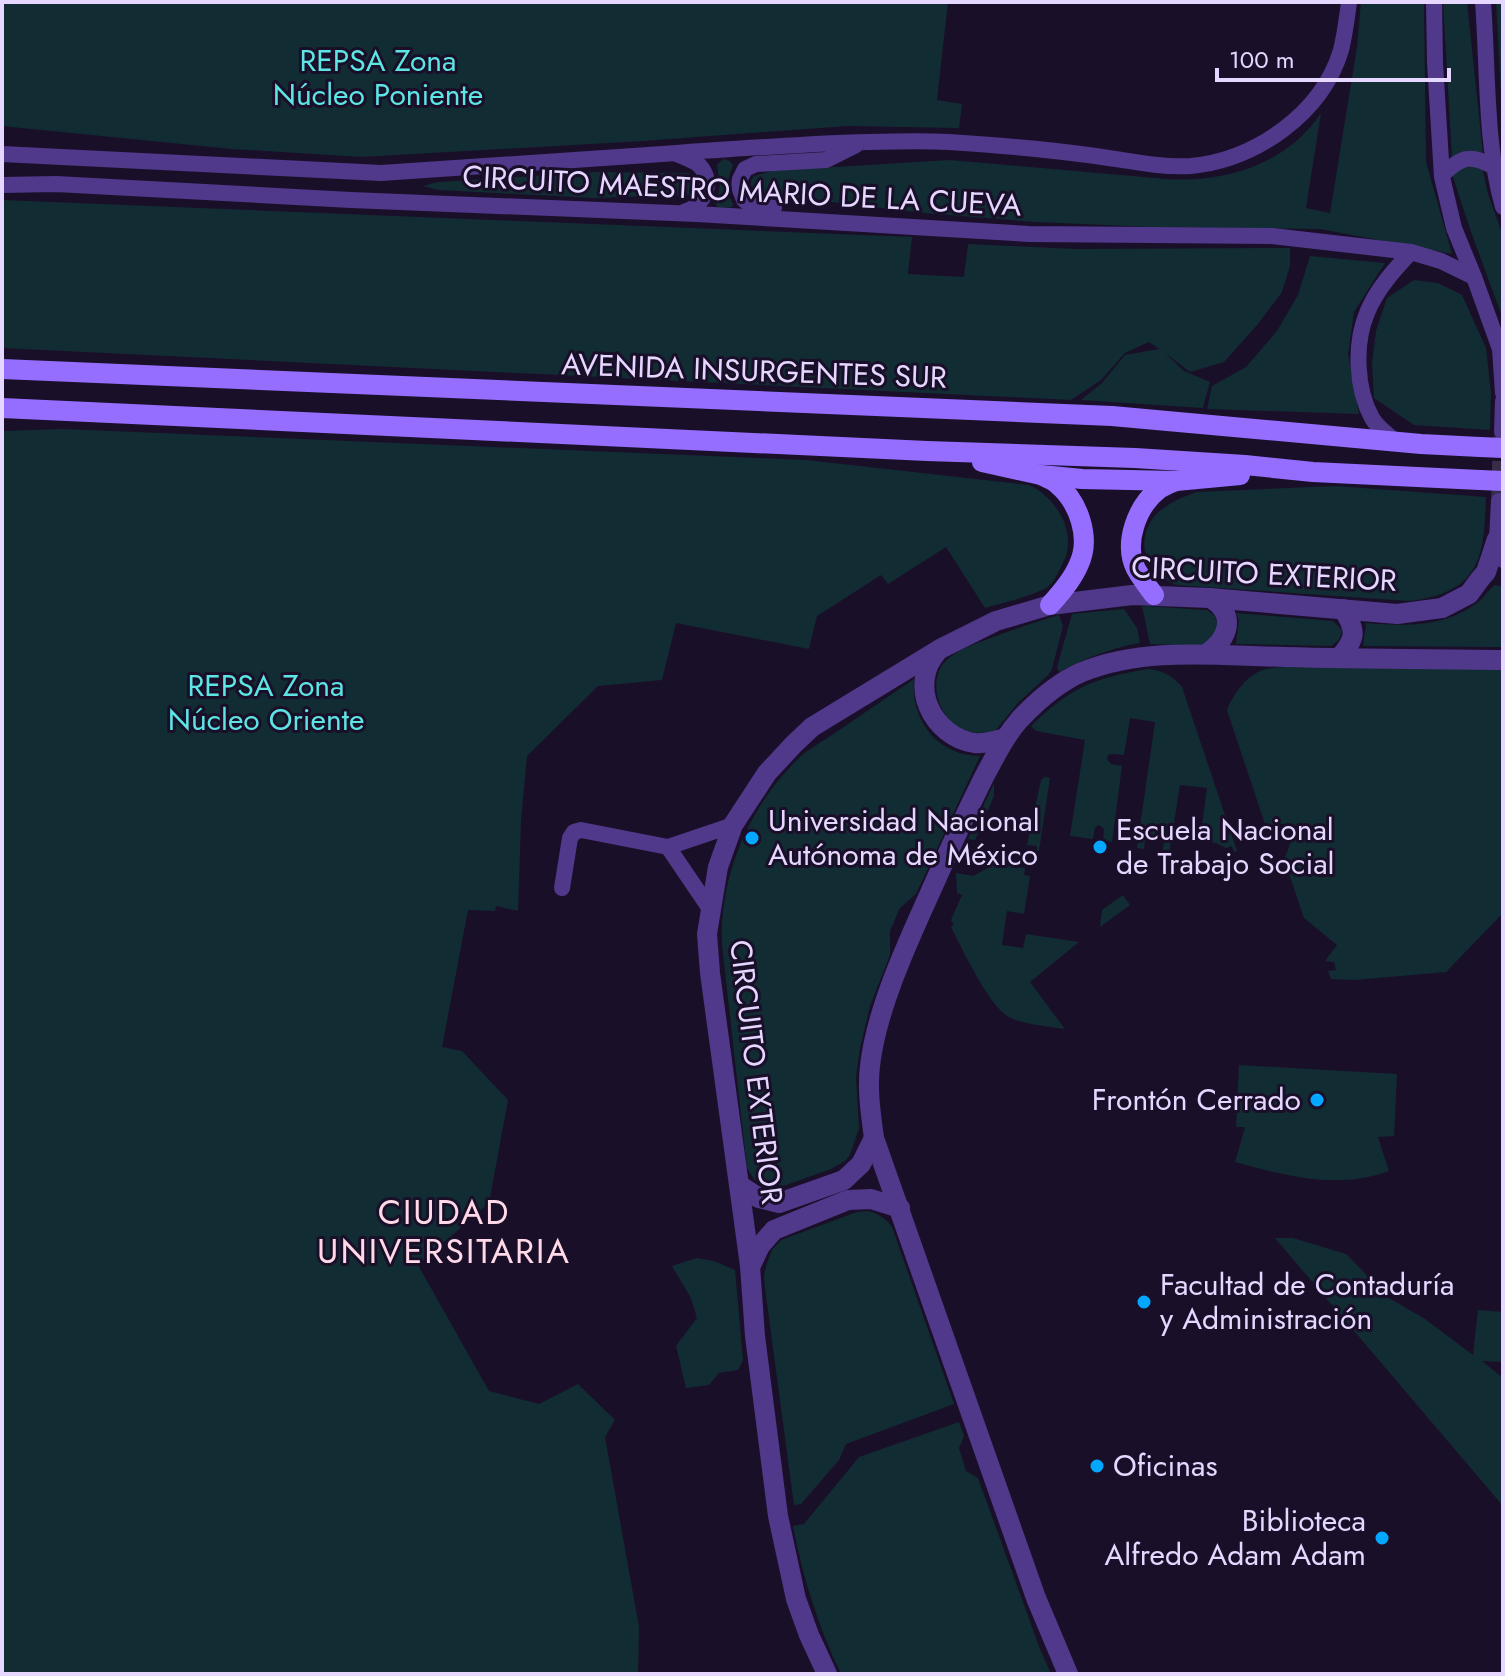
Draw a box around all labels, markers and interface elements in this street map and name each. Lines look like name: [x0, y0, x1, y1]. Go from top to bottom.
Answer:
scale bar: [1217, 32, 1449, 82]
park label: REPSA Zona Núcleo Poniente: [273, 39, 483, 116]
text: 100 m: [1229, 42, 1295, 77]
street label: CIRCUITO MAESTRO MARIO DE LA CUEVA: [462, 154, 1023, 227]
street label: AVENIDA INSURGENTES SUR: [561, 342, 948, 399]
street label: CIRCUITO EXTERIOR: [1130, 545, 1398, 602]
park label: REPSA Zona Núcleo Oriente: [168, 664, 364, 741]
place label: Universidad Nacional Autónoma de México: [768, 799, 1040, 876]
place label: Escuela Nacional de Trabajo Social: [1116, 808, 1335, 885]
marker: Universidad Nacional Autónoma de México: [743, 829, 761, 847]
marker: Escuela Nacional de Trabajo Social: [1091, 838, 1109, 856]
street label: CIRCUITO EXTERIOR: [719, 937, 794, 1207]
place label: Frontón Cerrado: [1092, 1078, 1301, 1121]
marker: Frontón Cerrado: [1308, 1091, 1326, 1109]
district label: CIUDAD UNIVERSITARIA: [317, 1188, 571, 1276]
place label: Facultad de Contaduría y Administración: [1160, 1263, 1454, 1340]
marker: Facultad de Contaduría y Administración: [1135, 1293, 1153, 1311]
place label: Oficinas: [1113, 1444, 1218, 1487]
marker: Oficinas: [1088, 1457, 1106, 1475]
place label: Biblioteca Alfredo Adam Adam: [1104, 1499, 1366, 1576]
marker: Biblioteca Alfredo Adam Adam: [1373, 1529, 1391, 1547]

